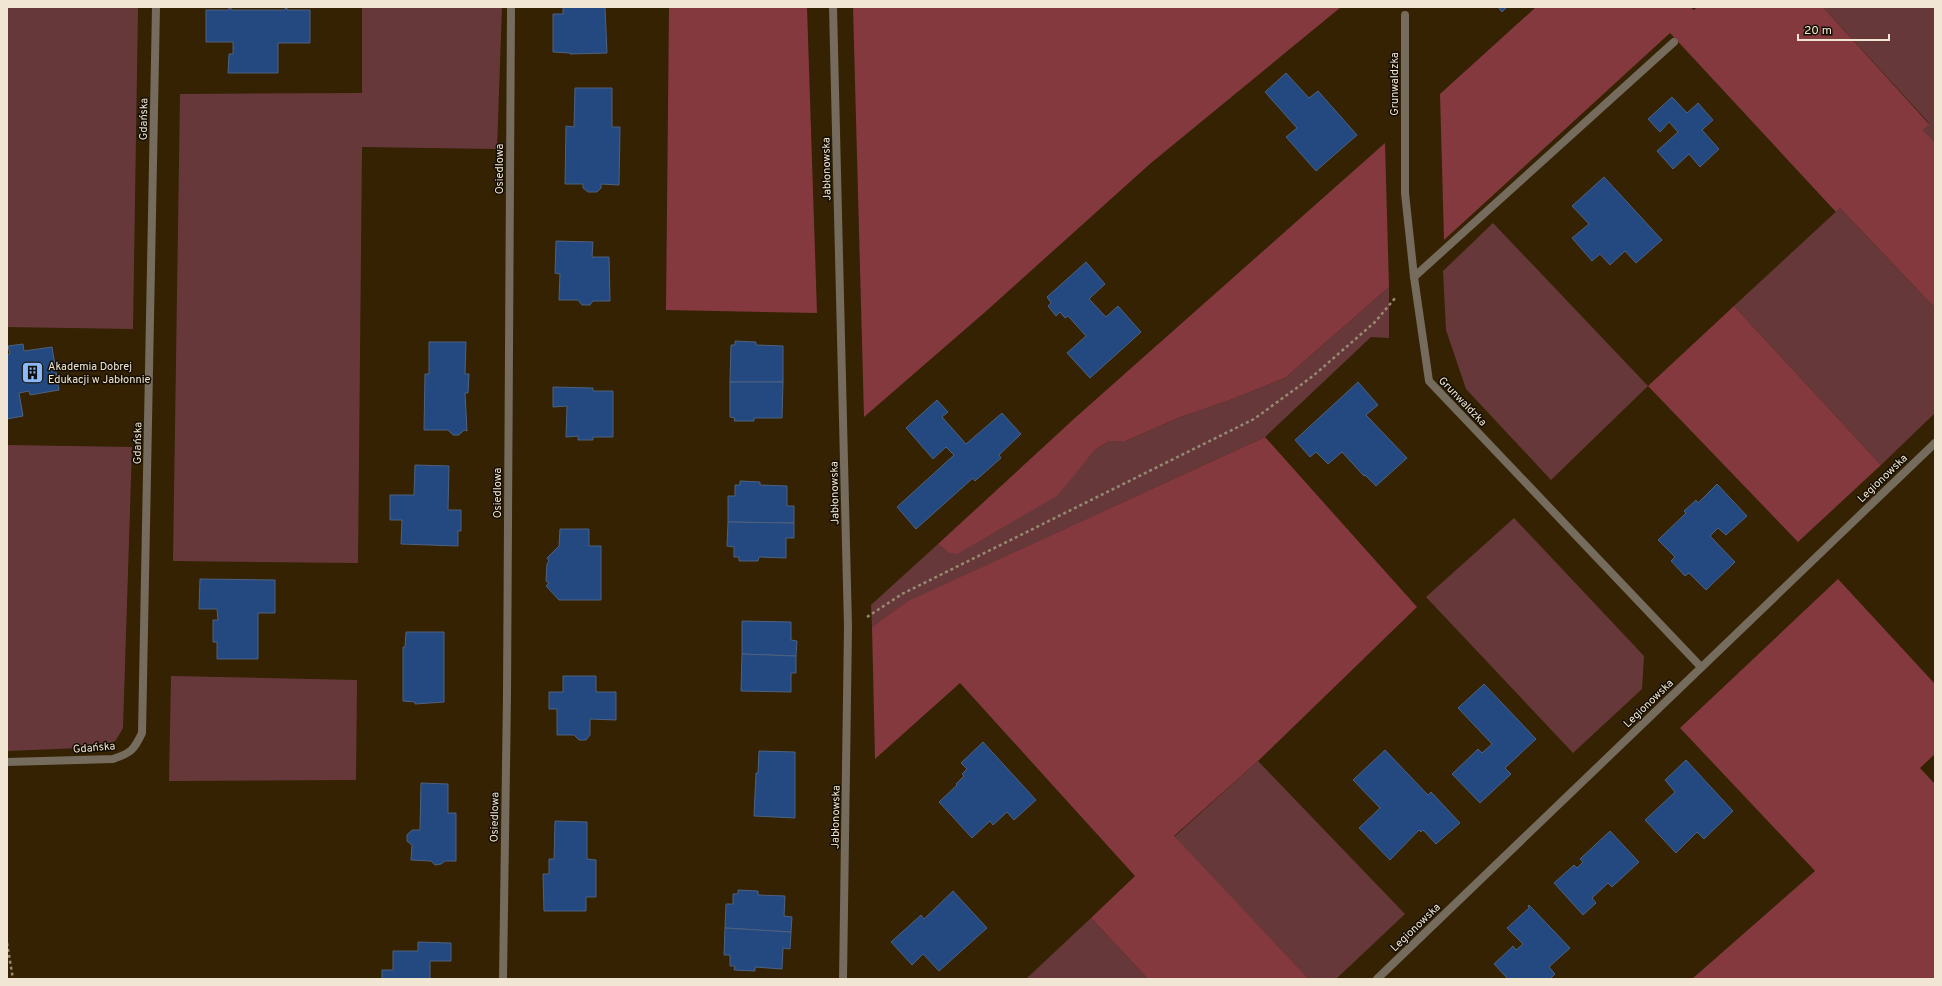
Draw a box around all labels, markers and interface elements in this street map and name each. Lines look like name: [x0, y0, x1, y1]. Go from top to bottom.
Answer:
scale bar: [1798, 16, 1889, 42]
text: 20 m: [1804, 23, 1832, 39]
street label: Grunwaldzka: [1388, 52, 1402, 116]
street label: Gdańska: [137, 97, 151, 140]
street label: Jabłonowska: [819, 137, 835, 201]
street label: Osiedlowa: [493, 144, 507, 194]
building icon: Akademia Dobrej Edukacji w Jabłonnie: [19, 359, 45, 385]
place label: Akademia Dobrej Edukacji w Jabłonnie: [48, 360, 150, 387]
street label: Grunwaldzka: [1435, 374, 1490, 430]
street label: Gdańska: [131, 421, 145, 464]
street label: Legionowska: [1855, 451, 1911, 506]
street label: Jabłonowska: [827, 461, 843, 525]
street label: Osiedlowa: [491, 468, 505, 518]
street label: Legionowska: [1621, 676, 1677, 731]
street label: Gdańska: [72, 739, 116, 757]
street label: Jabłonowska: [828, 785, 844, 849]
street label: Osiedlowa: [488, 791, 502, 842]
street label: Legionowska: [1388, 900, 1444, 955]

